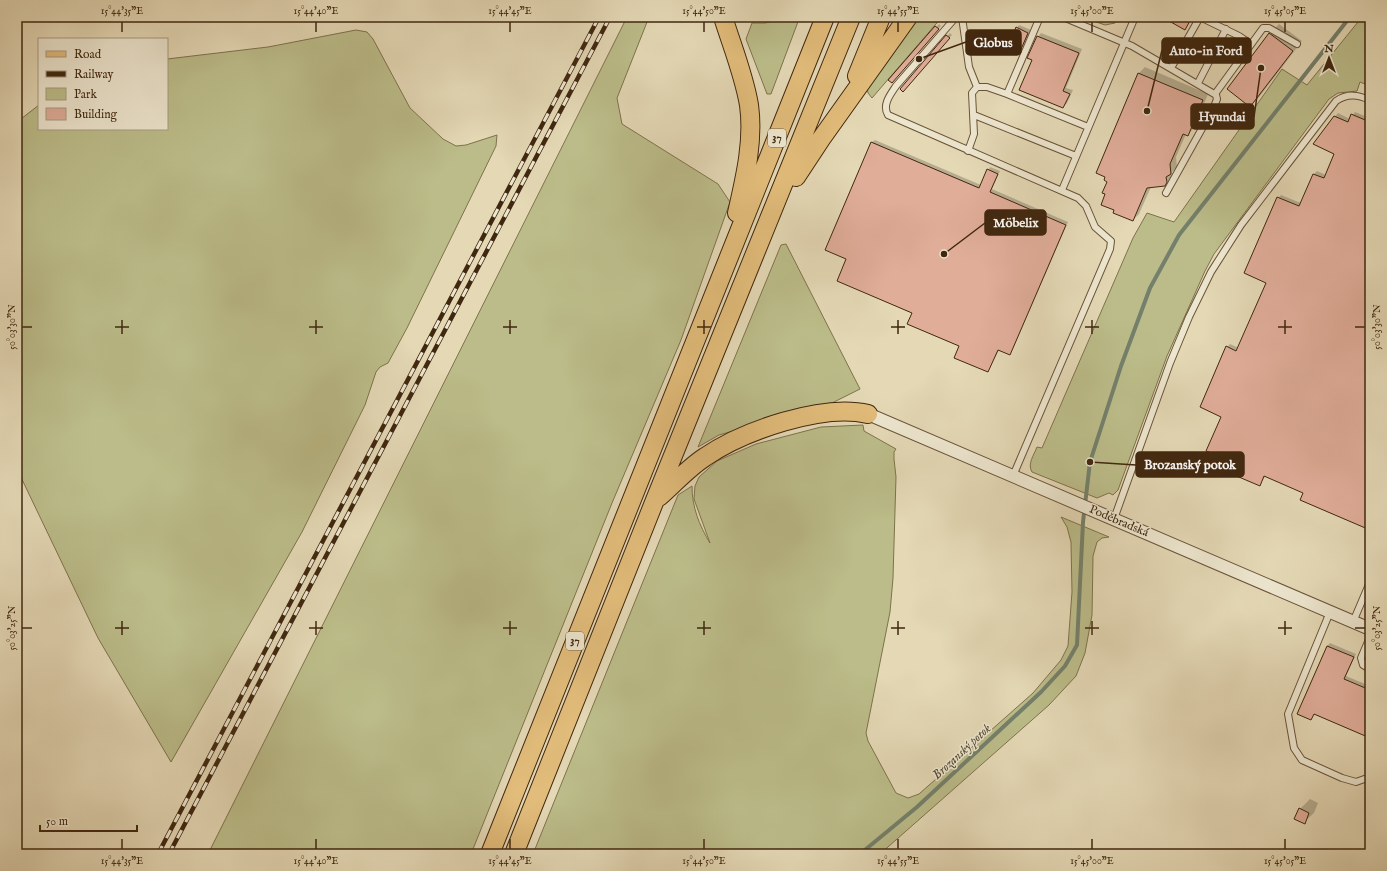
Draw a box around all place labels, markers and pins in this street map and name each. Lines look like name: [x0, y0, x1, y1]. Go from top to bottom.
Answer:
callout: Globus: [966, 30, 1021, 55]
callout: Auto-in Ford: [1162, 38, 1251, 63]
callout: Hyundai: [1191, 104, 1254, 129]
callout: Möbelix: [985, 210, 1046, 235]
callout: Brozanský potok: [1136, 452, 1244, 477]

